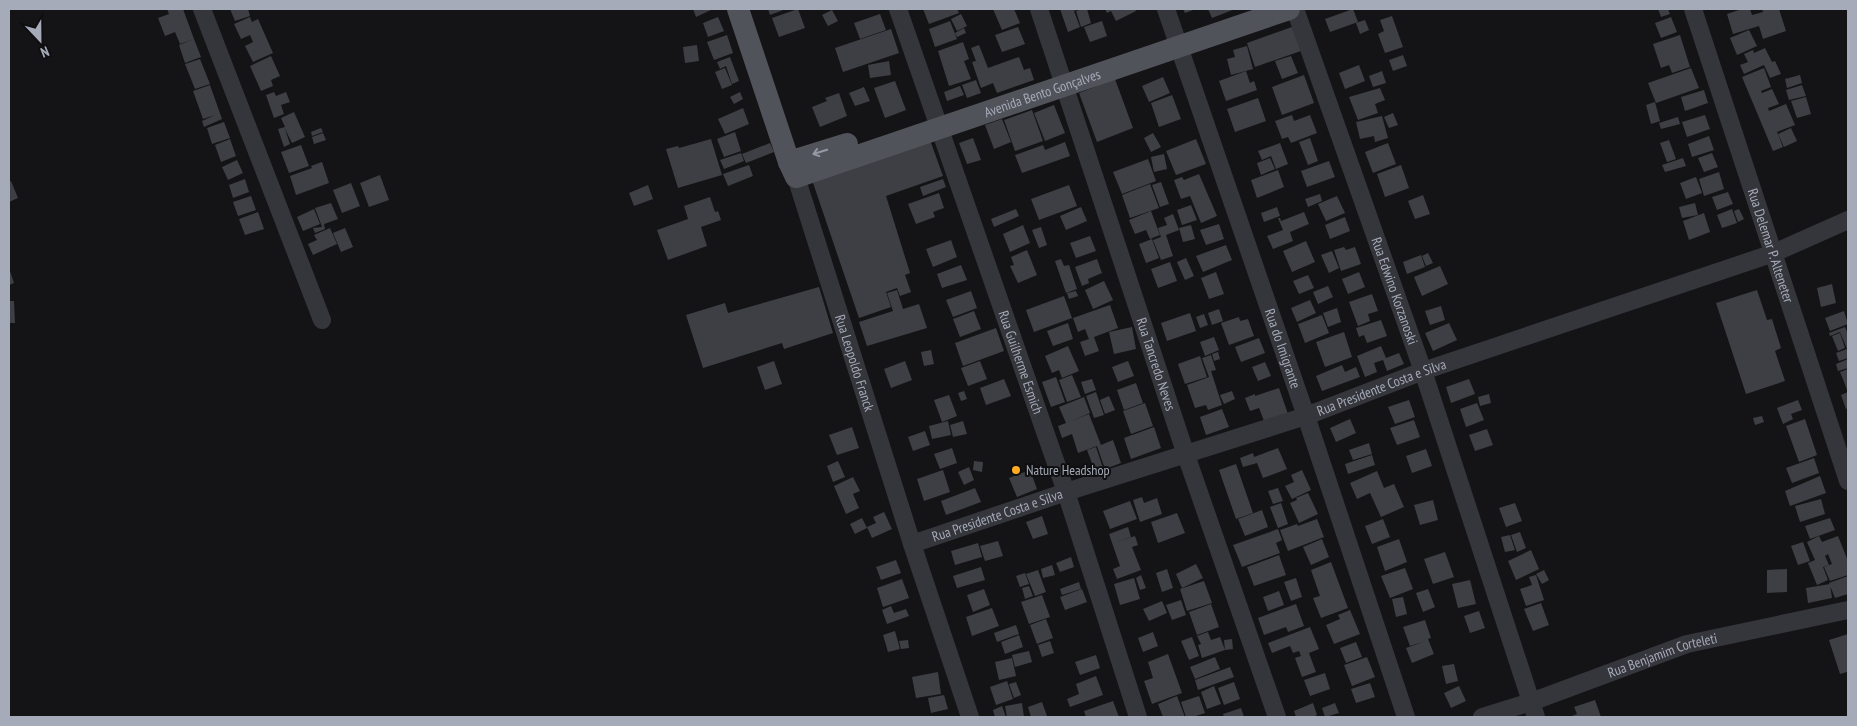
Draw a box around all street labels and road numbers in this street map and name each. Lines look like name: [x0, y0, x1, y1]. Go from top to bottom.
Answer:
street label: Avenida Bento Gonçalves: [982, 65, 1103, 121]
street label: Rua Delemar P. Alteneter: [1744, 186, 1798, 305]
street label: Rua Edwino Korzanoski: [1367, 235, 1422, 347]
street label: Rua do Imigrante: [1261, 306, 1305, 391]
street label: Rua Guilherme Esmich: [995, 308, 1047, 416]
street label: Rua Leopoldo Franck: [831, 312, 879, 414]
street label: Rua Tancredo Neves: [1132, 315, 1180, 413]
street label: Rua Presidente Costa e Silva: [1314, 355, 1448, 420]
street label: Rua Presidente Costa e Silva: [930, 485, 1065, 546]
street label: Rua Benjamim Corteleti: [1605, 629, 1719, 682]

